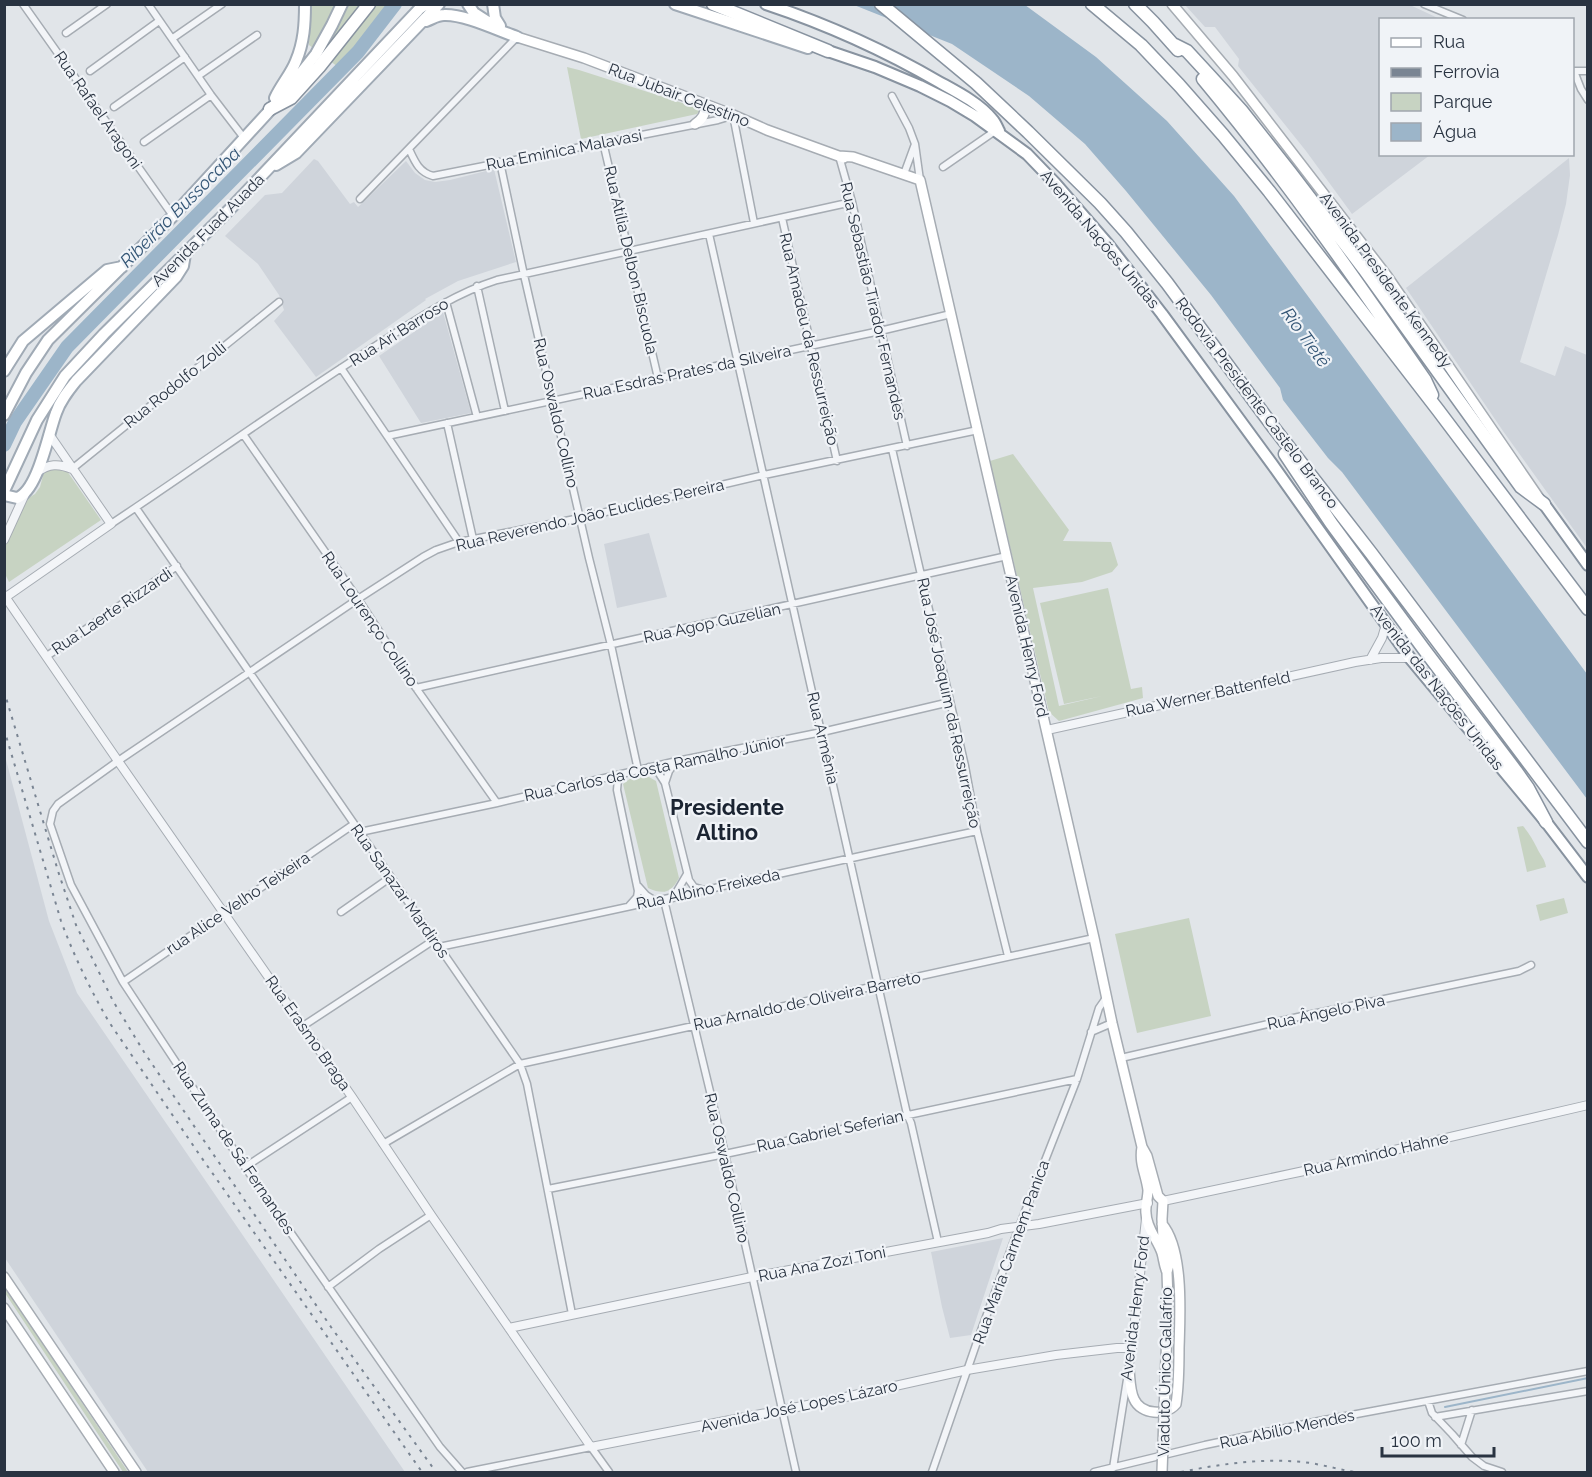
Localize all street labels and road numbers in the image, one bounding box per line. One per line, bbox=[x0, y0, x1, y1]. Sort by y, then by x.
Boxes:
street label: Rua Rafael Aragoni bbox=[50, 47, 146, 173]
street label: Rua Jubair Celestino bbox=[605, 59, 753, 131]
street label: Rua Eminica Malavasi bbox=[484, 126, 644, 174]
street label: Rua Atília Delbon Biscuola bbox=[600, 164, 662, 356]
street label: Avenida Nações Unidas bbox=[1036, 166, 1164, 312]
street label: Avenida Fuad Auada bbox=[148, 170, 268, 290]
street label: Rua Sebastião Tirador Fernandes bbox=[836, 180, 910, 422]
street label: Avenida Presidente Kennedy bbox=[1316, 188, 1456, 372]
street label: Rua Amadeu da Ressurreição bbox=[775, 231, 843, 447]
street label: Rua Ari Barroso bbox=[346, 294, 452, 370]
street label: Rodovia Presidente Castelo Branco bbox=[1171, 294, 1343, 512]
street label: Rua Oswaldo Collino bbox=[530, 336, 582, 490]
street label: Rua Rodolfo Zolli bbox=[120, 338, 230, 432]
street label: Rua Esdras Prates da Silveira bbox=[581, 341, 793, 403]
street label: Rua Reverendo João Euclides Pereira bbox=[454, 475, 726, 555]
street label: Rua Lourenço Collino bbox=[318, 548, 422, 690]
street label: Rua Laerte Rizzardi bbox=[48, 564, 176, 658]
street label: Avenida Henry Ford bbox=[1001, 573, 1053, 719]
street label: Rua José Joaquim da Ressurreição bbox=[913, 576, 985, 830]
street label: Rua Agop Guzelian bbox=[642, 599, 782, 647]
street label: Avenida das Nações Unidas bbox=[1366, 600, 1508, 774]
street label: Rua Werner Battenfeld bbox=[1124, 667, 1292, 721]
street label: Rua Armênia bbox=[803, 690, 843, 786]
street label: Rua Carlos da Costa Ramalho Júnior bbox=[522, 731, 788, 805]
street label: Rua Sanazar Mardiros bbox=[347, 820, 454, 962]
street label: rua Alice Velho Teixeira bbox=[162, 848, 314, 958]
street label: Rua Albino Freixeda bbox=[634, 864, 782, 914]
street label: Rua Arnaldo de Oliveira Barreto bbox=[692, 968, 922, 1034]
street label: Rua Erasmo Braga bbox=[261, 972, 355, 1094]
street label: Rua Ângelo Piva bbox=[1265, 989, 1387, 1034]
street label: Rua Zuma de Sá Fernandes bbox=[169, 1058, 299, 1238]
street label: Rua Oswaldo Collino bbox=[701, 1091, 753, 1245]
street label: Rua Gabriel Seferian bbox=[755, 1106, 905, 1156]
street label: Rua Armindo Hahne bbox=[1302, 1128, 1450, 1180]
street label: Rua Maria Carmem Panica bbox=[969, 1157, 1053, 1347]
street label: Avenida Henry Ford bbox=[1117, 1235, 1153, 1381]
street label: Rua Ana Zozi Toni bbox=[757, 1242, 887, 1286]
street label: Viaduto Único Gallafrio bbox=[1153, 1287, 1176, 1457]
street label: Avenida José Lopes Lázaro bbox=[699, 1376, 899, 1436]
street label: Rua Abílio Mendes bbox=[1218, 1405, 1356, 1453]

